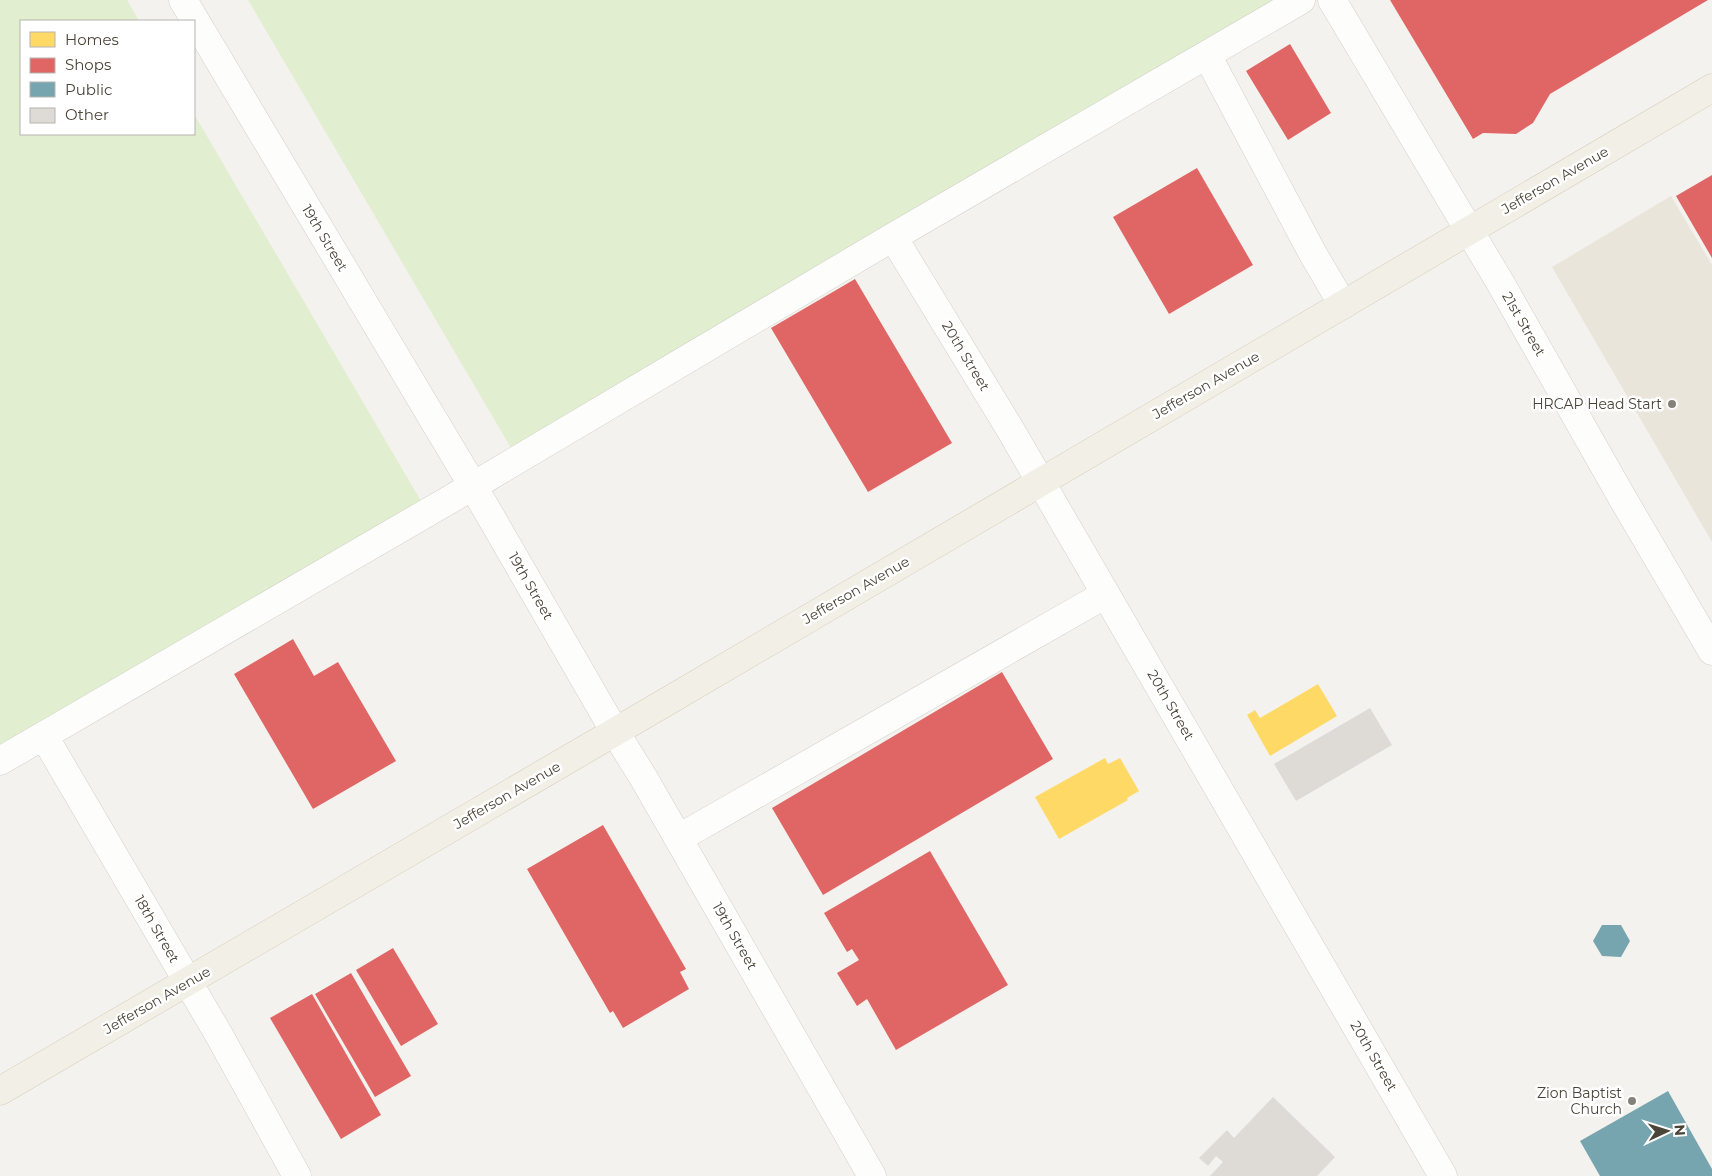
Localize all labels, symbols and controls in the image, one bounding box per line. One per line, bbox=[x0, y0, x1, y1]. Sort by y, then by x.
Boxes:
legend bbox=[20, 20, 195, 135]
text: Homes bbox=[65, 30, 119, 49]
text: Shops bbox=[65, 55, 111, 74]
text: Public bbox=[65, 80, 113, 99]
text: Other bbox=[65, 105, 109, 124]
street label: Jefferson Avenue bbox=[1497, 142, 1612, 218]
street label: 19th Street bbox=[298, 201, 352, 275]
street label: 21st Street bbox=[1498, 289, 1550, 360]
street label: 20th Street bbox=[938, 318, 994, 395]
street label: Jefferson Avenue bbox=[1148, 347, 1263, 423]
place label: HRCAP Head Start bbox=[1532, 395, 1662, 413]
marker: HRCAP Head Start bbox=[1666, 398, 1678, 410]
street label: 19th Street bbox=[504, 549, 558, 623]
street label: Jefferson Avenue bbox=[798, 552, 913, 628]
street label: 20th Street bbox=[1144, 667, 1199, 744]
street label: Jefferson Avenue bbox=[449, 757, 564, 833]
street label: 18th Street bbox=[130, 892, 184, 966]
street label: 19th Street bbox=[708, 899, 762, 973]
street label: Jefferson Avenue bbox=[99, 962, 214, 1038]
street label: 20th Street bbox=[1347, 1018, 1402, 1095]
place label: Zion Baptist Church bbox=[1537, 1084, 1622, 1118]
marker: Zion Baptist Church bbox=[1626, 1095, 1638, 1107]
north arrow bbox=[1642, 1106, 1692, 1156]
text: N bbox=[1671, 1124, 1689, 1136]

